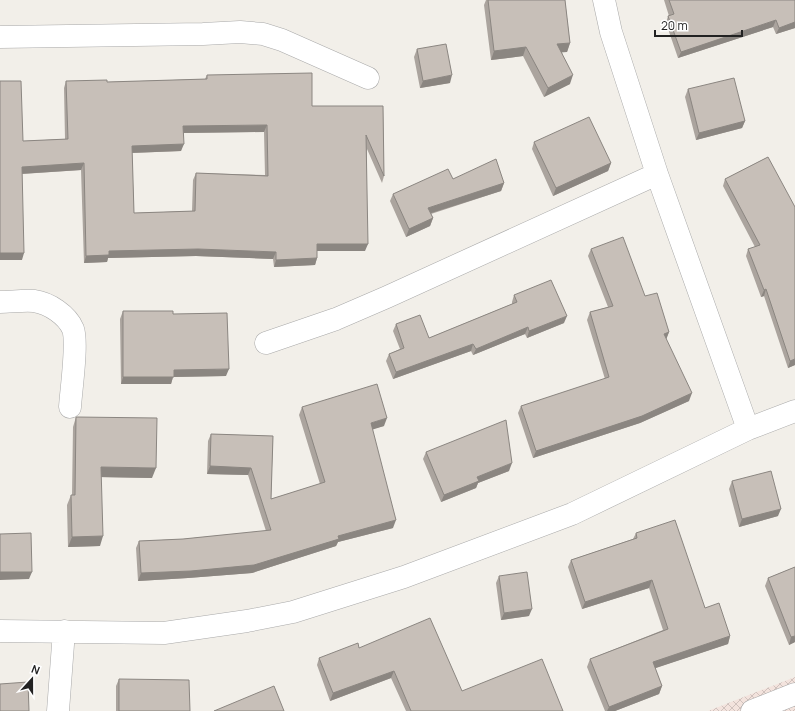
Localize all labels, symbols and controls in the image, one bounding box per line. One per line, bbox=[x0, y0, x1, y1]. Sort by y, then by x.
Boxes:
scale bar bbox=[655, 12, 742, 38]
text: 20 m bbox=[661, 17, 688, 34]
north arrow bbox=[12, 659, 52, 699]
text: N bbox=[29, 661, 42, 678]

